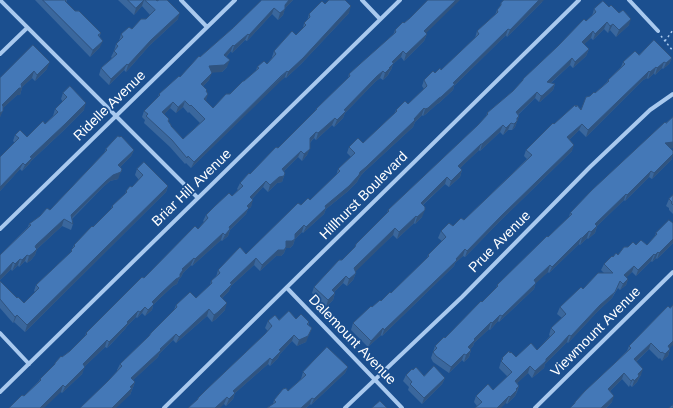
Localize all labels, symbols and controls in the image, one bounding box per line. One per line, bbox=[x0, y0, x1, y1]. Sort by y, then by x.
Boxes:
street label: Ridelle Avenue bbox=[70, 67, 150, 145]
street label: Briar Hill Avenue bbox=[149, 146, 235, 230]
street label: Hillhurst Boulevard bbox=[317, 149, 411, 243]
street label: Prue Avenue bbox=[466, 208, 534, 276]
street label: Viewmount Avenue bbox=[548, 284, 644, 380]
street label: Dalemount Avenue bbox=[305, 291, 399, 389]

